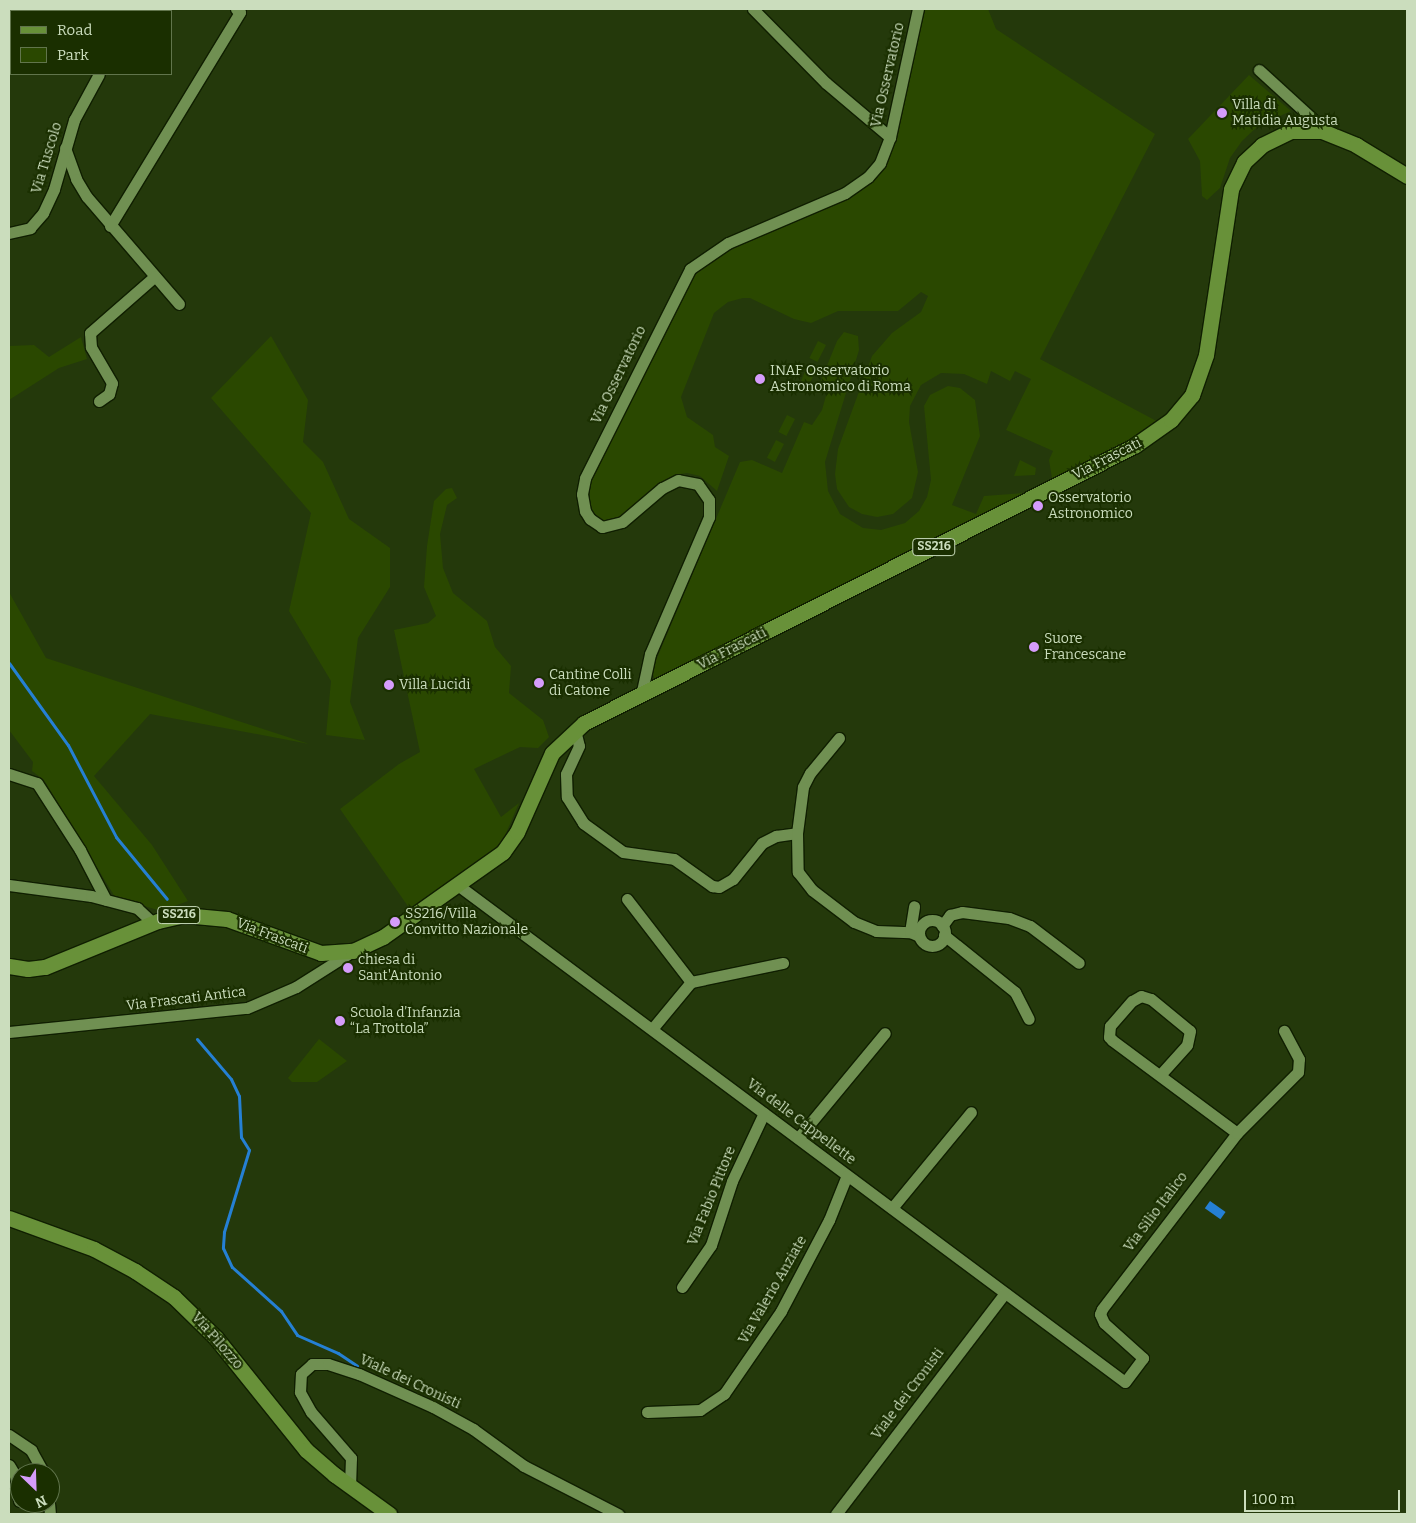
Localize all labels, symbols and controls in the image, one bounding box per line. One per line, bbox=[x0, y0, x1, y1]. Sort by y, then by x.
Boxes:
legend bbox=[10, 10, 172, 75]
text: Road bbox=[57, 21, 92, 39]
street label: Via Osservatorio bbox=[868, 21, 908, 129]
text: Park bbox=[57, 46, 89, 64]
place label: Villa di Matidia Augusta bbox=[1232, 97, 1338, 130]
marker: Villa di Matidia Augusta bbox=[1216, 107, 1228, 119]
street label: Via Tuscolo bbox=[28, 120, 66, 196]
street label: Via Osservatorio bbox=[588, 323, 650, 427]
place label: INAF Osservatorio Astronomico di Roma bbox=[770, 363, 911, 396]
marker: INAF Osservatorio Astronomico di Roma bbox=[754, 373, 766, 385]
street label: Via Frascati bbox=[1070, 434, 1144, 484]
place label: Osservatorio Astronomico bbox=[1048, 490, 1133, 522]
marker: Osservatorio Astronomico bbox=[1032, 500, 1044, 512]
road number: SS216 bbox=[912, 538, 956, 556]
street label: Via Frascati bbox=[695, 624, 769, 674]
place label: Suore Francescane bbox=[1044, 631, 1126, 664]
marker: Suore Francescane bbox=[1028, 641, 1040, 653]
place label: Cantine Colli di Catone bbox=[549, 667, 632, 700]
place label: Villa Lucidi bbox=[399, 677, 470, 693]
marker: Cantine Colli di Catone bbox=[533, 677, 545, 689]
marker: Villa Lucidi bbox=[383, 679, 395, 691]
road number: SS216 bbox=[156, 906, 202, 924]
place label: SS216/Villa Convitto Nazionale bbox=[405, 906, 528, 939]
street label: Via Frascati bbox=[234, 915, 310, 957]
marker: SS216/Villa Convitto Nazionale bbox=[389, 916, 401, 928]
place label: chiesa di Sant'Antonio bbox=[358, 952, 442, 984]
marker: chiesa di Sant'Antonio bbox=[342, 962, 354, 974]
street label: Via Frascati Antica bbox=[125, 983, 247, 1015]
place label: Scuola d’Infanzia “La Trottola” bbox=[350, 1005, 461, 1038]
marker: Scuola d’Infanzia “La Trottola” bbox=[334, 1015, 346, 1027]
street label: Via delle Cappellette bbox=[743, 1076, 859, 1168]
street label: Via Fabio Pittore bbox=[684, 1144, 740, 1248]
street label: Via Silio Italico bbox=[1121, 1169, 1191, 1255]
street label: Via Valerio Anziate bbox=[735, 1233, 811, 1347]
street label: Via Pilozzo bbox=[188, 1309, 246, 1373]
street label: Viale dei Cronisti bbox=[868, 1345, 948, 1443]
street label: Viale dei Cronisti bbox=[357, 1351, 463, 1413]
north arrow bbox=[10, 1463, 60, 1513]
scale bar bbox=[1246, 1480, 1402, 1512]
text: 100 m bbox=[1252, 1490, 1295, 1508]
text: N bbox=[33, 1491, 49, 1511]

